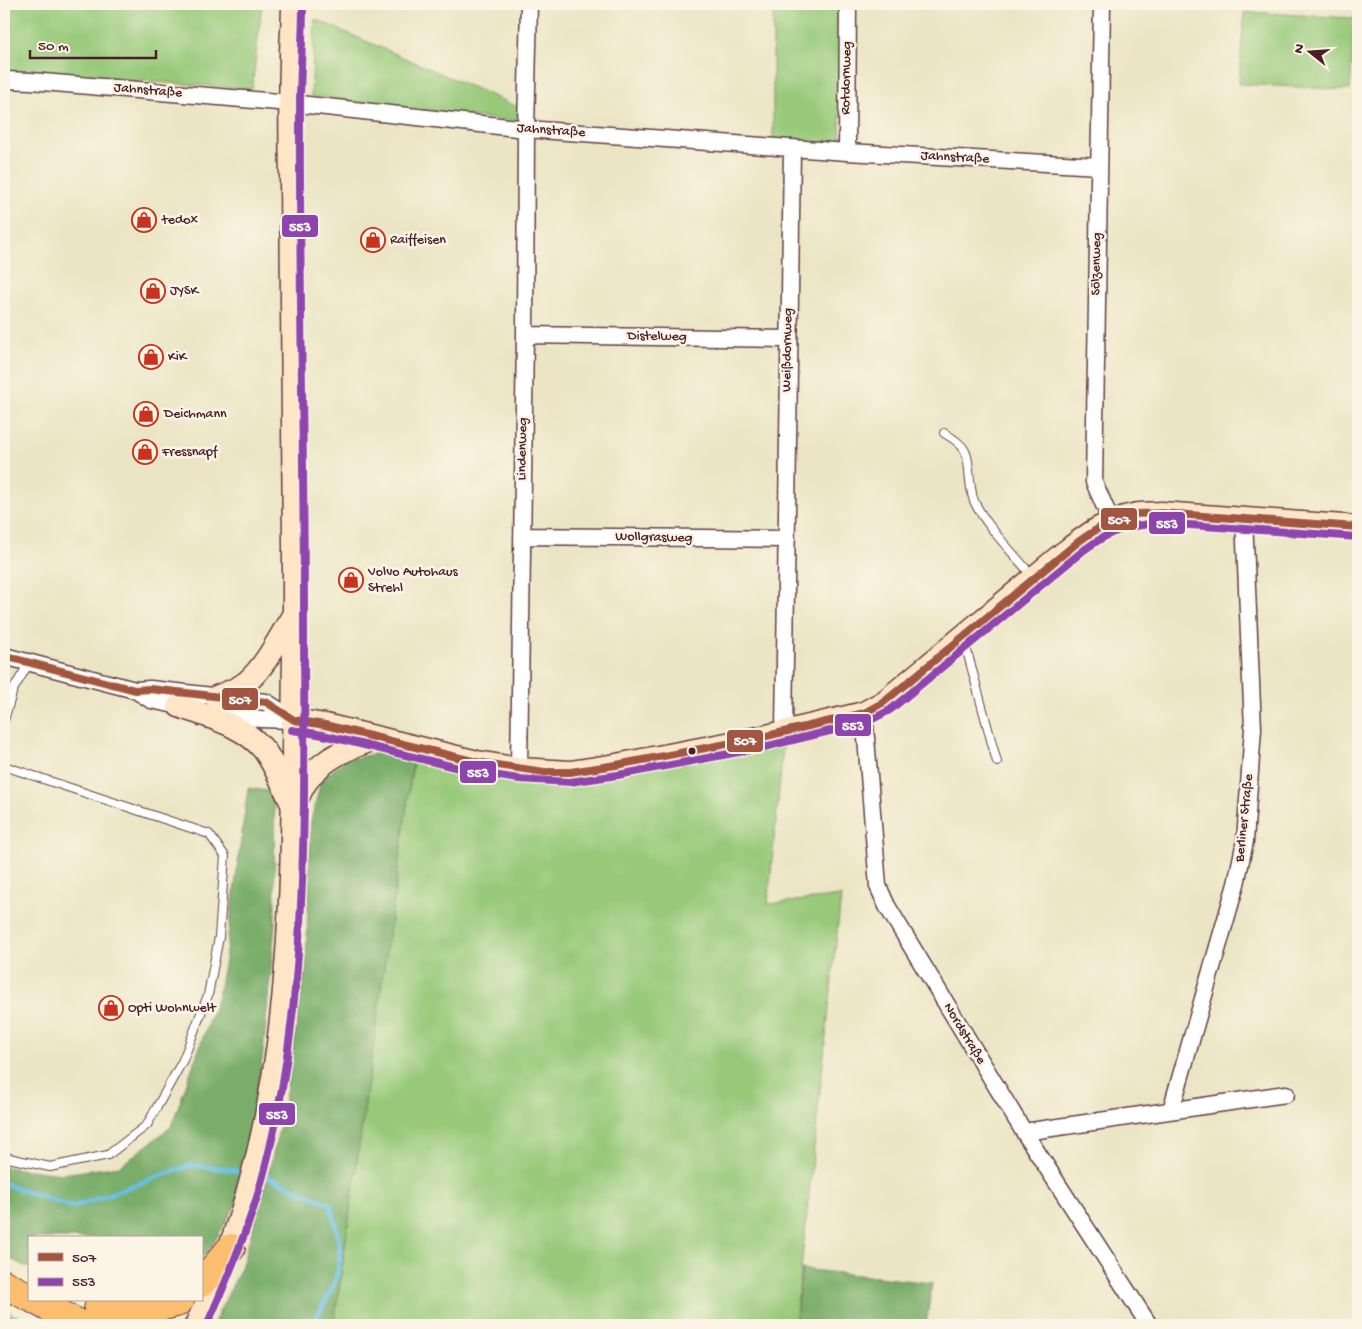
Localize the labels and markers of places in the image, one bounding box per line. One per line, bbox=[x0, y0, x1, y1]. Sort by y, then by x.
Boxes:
shop icon: tedox bbox=[131, 207, 157, 233]
place label: tedox bbox=[161, 212, 198, 229]
shop icon: Raiffeisen bbox=[360, 227, 386, 253]
place label: Raiffeisen bbox=[390, 232, 446, 249]
shop icon: JYSK bbox=[140, 278, 166, 304]
place label: JYSK bbox=[170, 283, 199, 300]
shop icon: KiK bbox=[138, 344, 164, 370]
place label: KiK bbox=[168, 349, 188, 366]
shop icon: Deichmann bbox=[133, 401, 159, 427]
place label: Deichmann bbox=[163, 406, 227, 423]
shop icon: Fressnapf bbox=[132, 439, 158, 465]
place label: Fressnapf bbox=[161, 444, 219, 461]
place label: Volvo Autohaus Strehl bbox=[367, 564, 459, 597]
shop icon: Volvo Autohaus Strehl bbox=[338, 567, 364, 593]
unlabelled marker bbox=[687, 746, 697, 756]
shop icon: Opti Wohnwelt bbox=[98, 995, 124, 1021]
place label: Opti Wohnwelt bbox=[128, 1000, 217, 1017]

